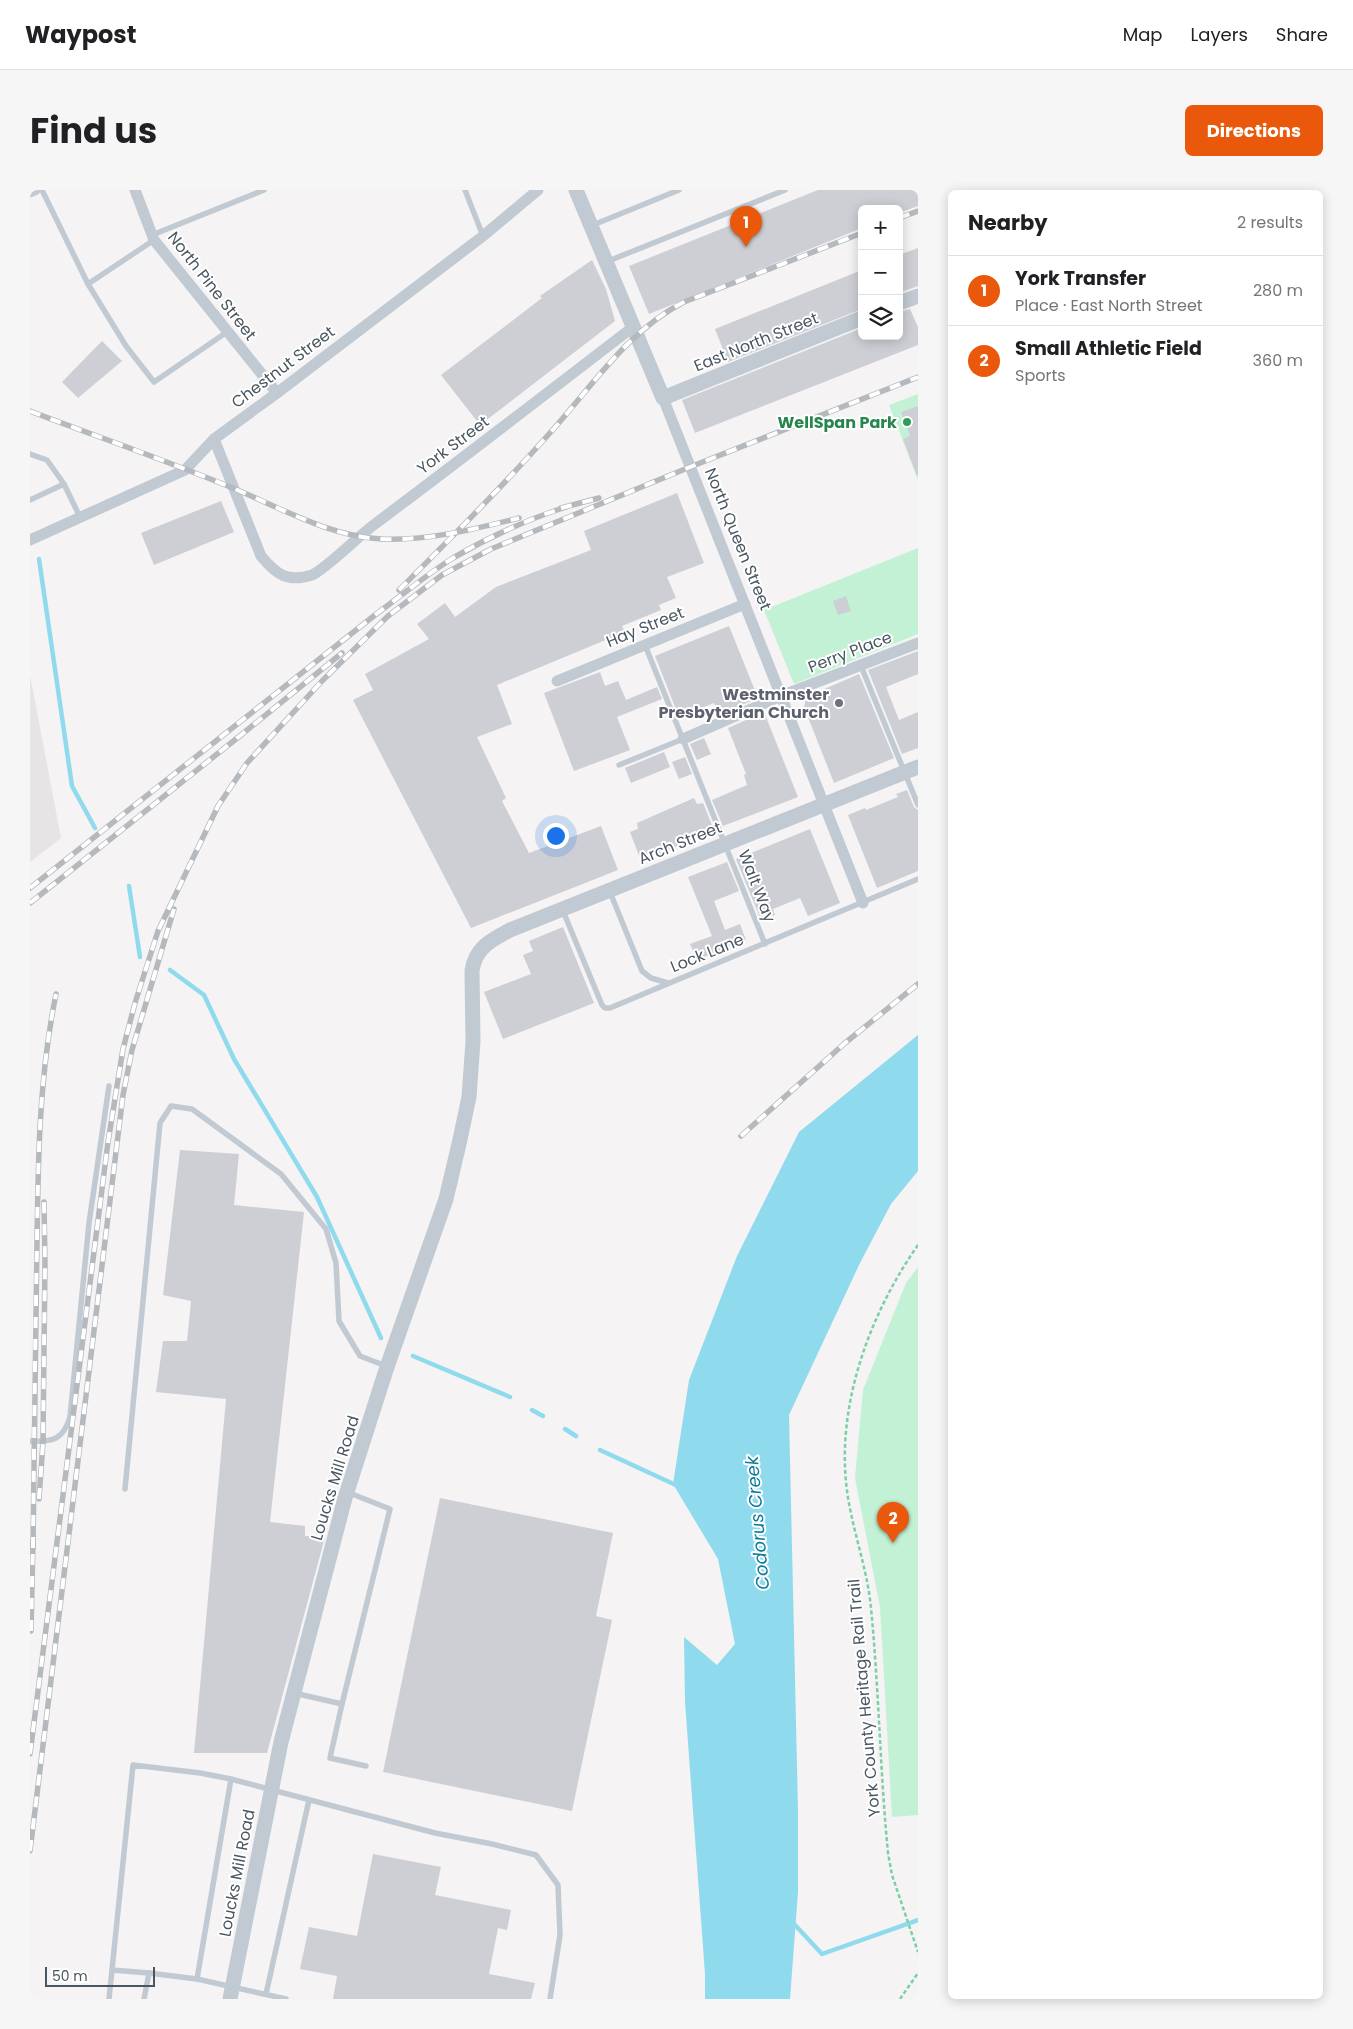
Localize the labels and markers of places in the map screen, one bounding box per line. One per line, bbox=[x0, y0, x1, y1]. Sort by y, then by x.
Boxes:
pin: 1 bbox=[730, 206, 762, 247]
place label: WellSpan Park bbox=[778, 411, 897, 434]
marker: WellSpan Park bbox=[901, 416, 913, 428]
place label: Westminster Presbyterian Church bbox=[658, 683, 829, 724]
marker: Westminster Presbyterian Church bbox=[833, 697, 845, 709]
pin: 2 bbox=[877, 1502, 909, 1543]

